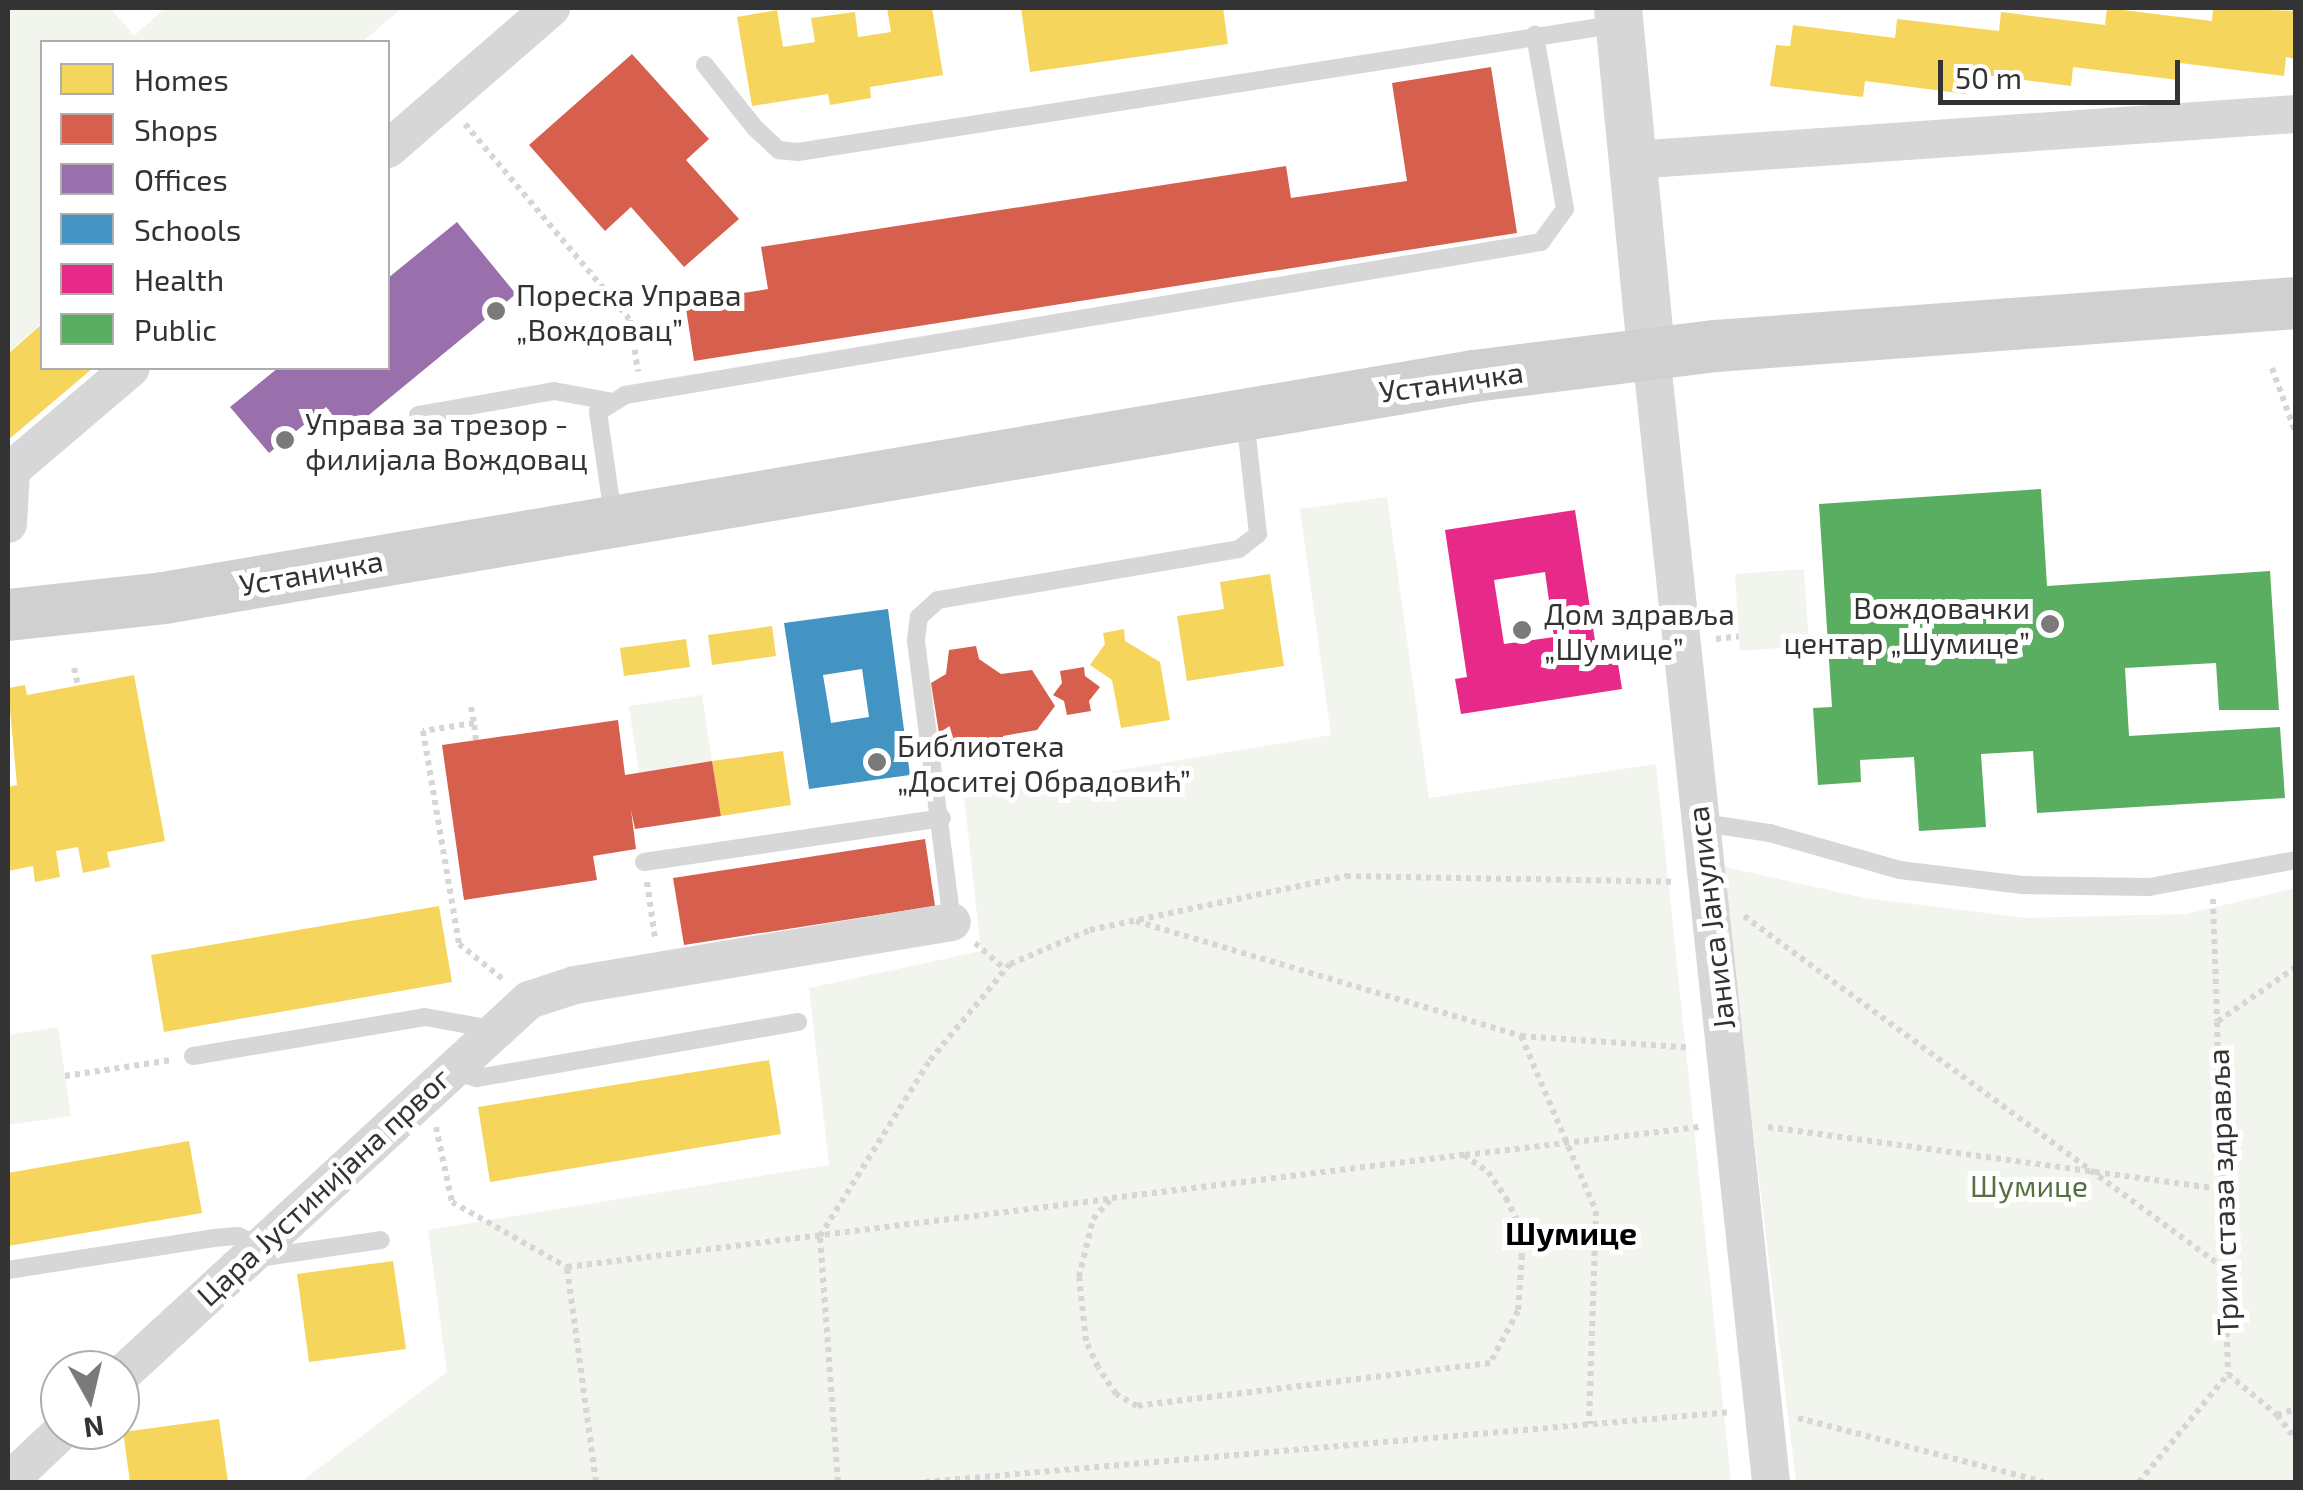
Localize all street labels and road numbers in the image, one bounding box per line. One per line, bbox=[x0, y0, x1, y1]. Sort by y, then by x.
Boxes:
street label: Устаничка bbox=[1377, 353, 1525, 409]
street label: Устаничка bbox=[236, 542, 386, 602]
street label: Јаниса Јанулиса bbox=[1678, 804, 1742, 1032]
street label: Трим стаза здравља bbox=[2199, 1048, 2245, 1336]
street label: Цара Јустинијана првог bbox=[189, 1059, 457, 1313]

